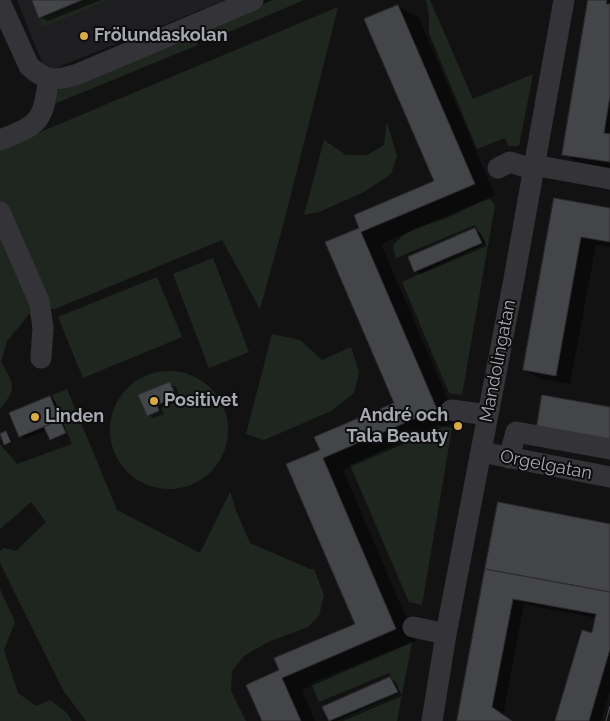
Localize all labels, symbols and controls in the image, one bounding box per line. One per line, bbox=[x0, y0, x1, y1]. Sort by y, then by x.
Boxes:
place label: Frölundaskolan bbox=[94, 25, 228, 47]
marker: Frölundaskolan bbox=[78, 30, 90, 42]
street label: Mandolingatan bbox=[476, 298, 520, 424]
place label: Positivet bbox=[164, 390, 238, 412]
marker: Positivet bbox=[148, 395, 160, 407]
place label: André och Tala Beauty bbox=[346, 405, 448, 448]
place label: Linden bbox=[45, 406, 104, 428]
marker: Linden bbox=[29, 411, 41, 423]
marker: André och Tala Beauty bbox=[452, 420, 464, 432]
street label: Orgelgatan bbox=[498, 445, 594, 485]

